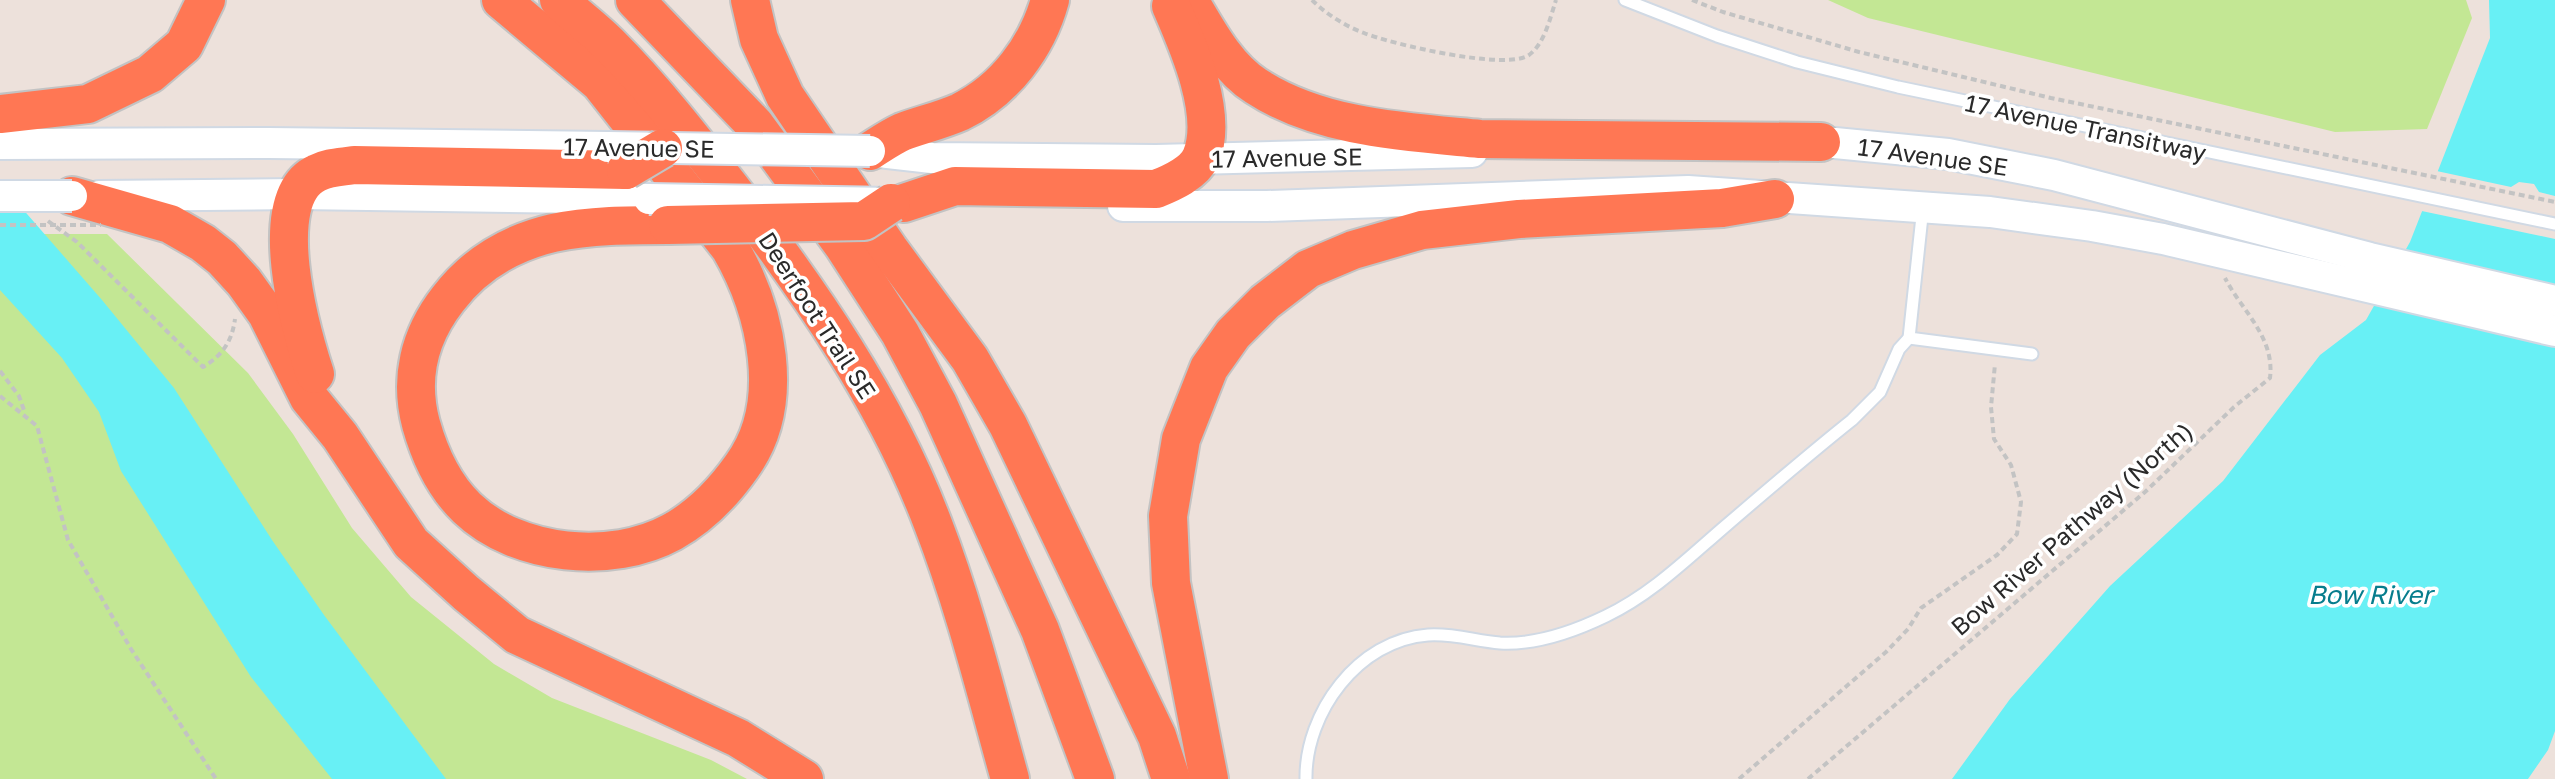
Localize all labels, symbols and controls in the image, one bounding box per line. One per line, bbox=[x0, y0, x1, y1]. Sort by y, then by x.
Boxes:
street label: 17 Avenue Transitway bbox=[1963, 87, 2209, 167]
street label: 17 Avenue SE bbox=[563, 131, 715, 163]
street label: 17 Avenue SE bbox=[1856, 131, 2010, 181]
street label: 17 Avenue SE bbox=[1211, 141, 1363, 173]
street label: Deerfoot Trail SE bbox=[753, 226, 883, 404]
street label: Bow River Pathway (North) bbox=[1944, 415, 2198, 641]
water label: Bow River bbox=[2308, 579, 2436, 610]

